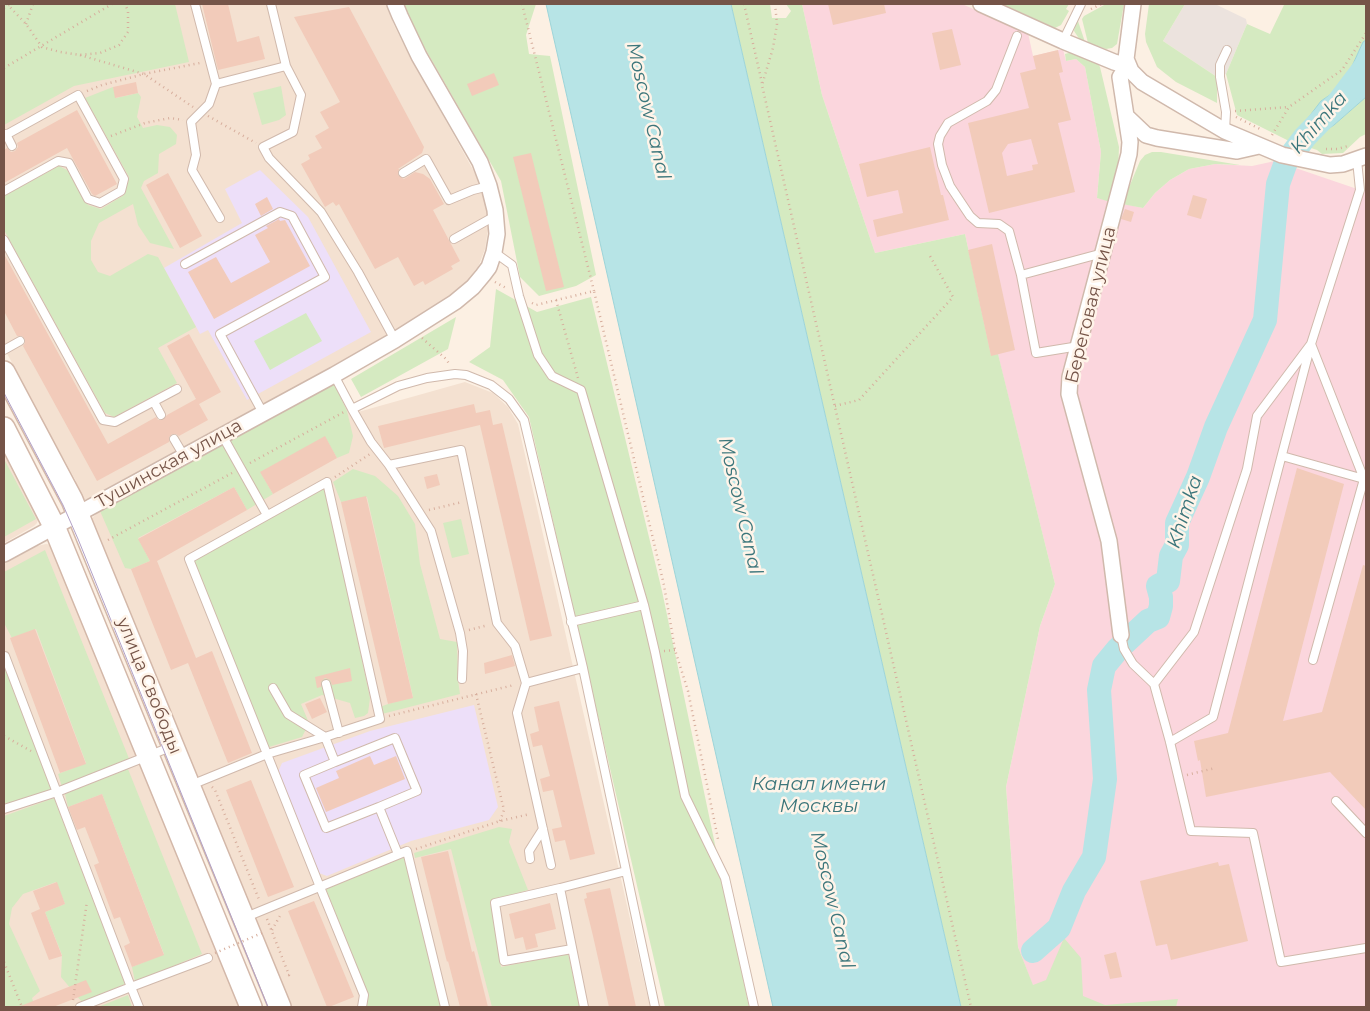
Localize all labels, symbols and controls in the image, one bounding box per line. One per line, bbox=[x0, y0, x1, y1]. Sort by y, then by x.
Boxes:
water label: Moscow Canal bbox=[621, 40, 675, 182]
water label: Khimka bbox=[1286, 87, 1352, 159]
street label: Береговая улица bbox=[1061, 225, 1121, 385]
street label: Тушинская улица bbox=[92, 415, 246, 513]
water label: Moscow Canal bbox=[713, 435, 767, 577]
water label: Khimka bbox=[1163, 473, 1207, 551]
street label: улица Свободы bbox=[112, 615, 186, 757]
water label: Канал имени Москвы bbox=[752, 773, 886, 817]
water label: Moscow Canal bbox=[805, 829, 859, 971]

